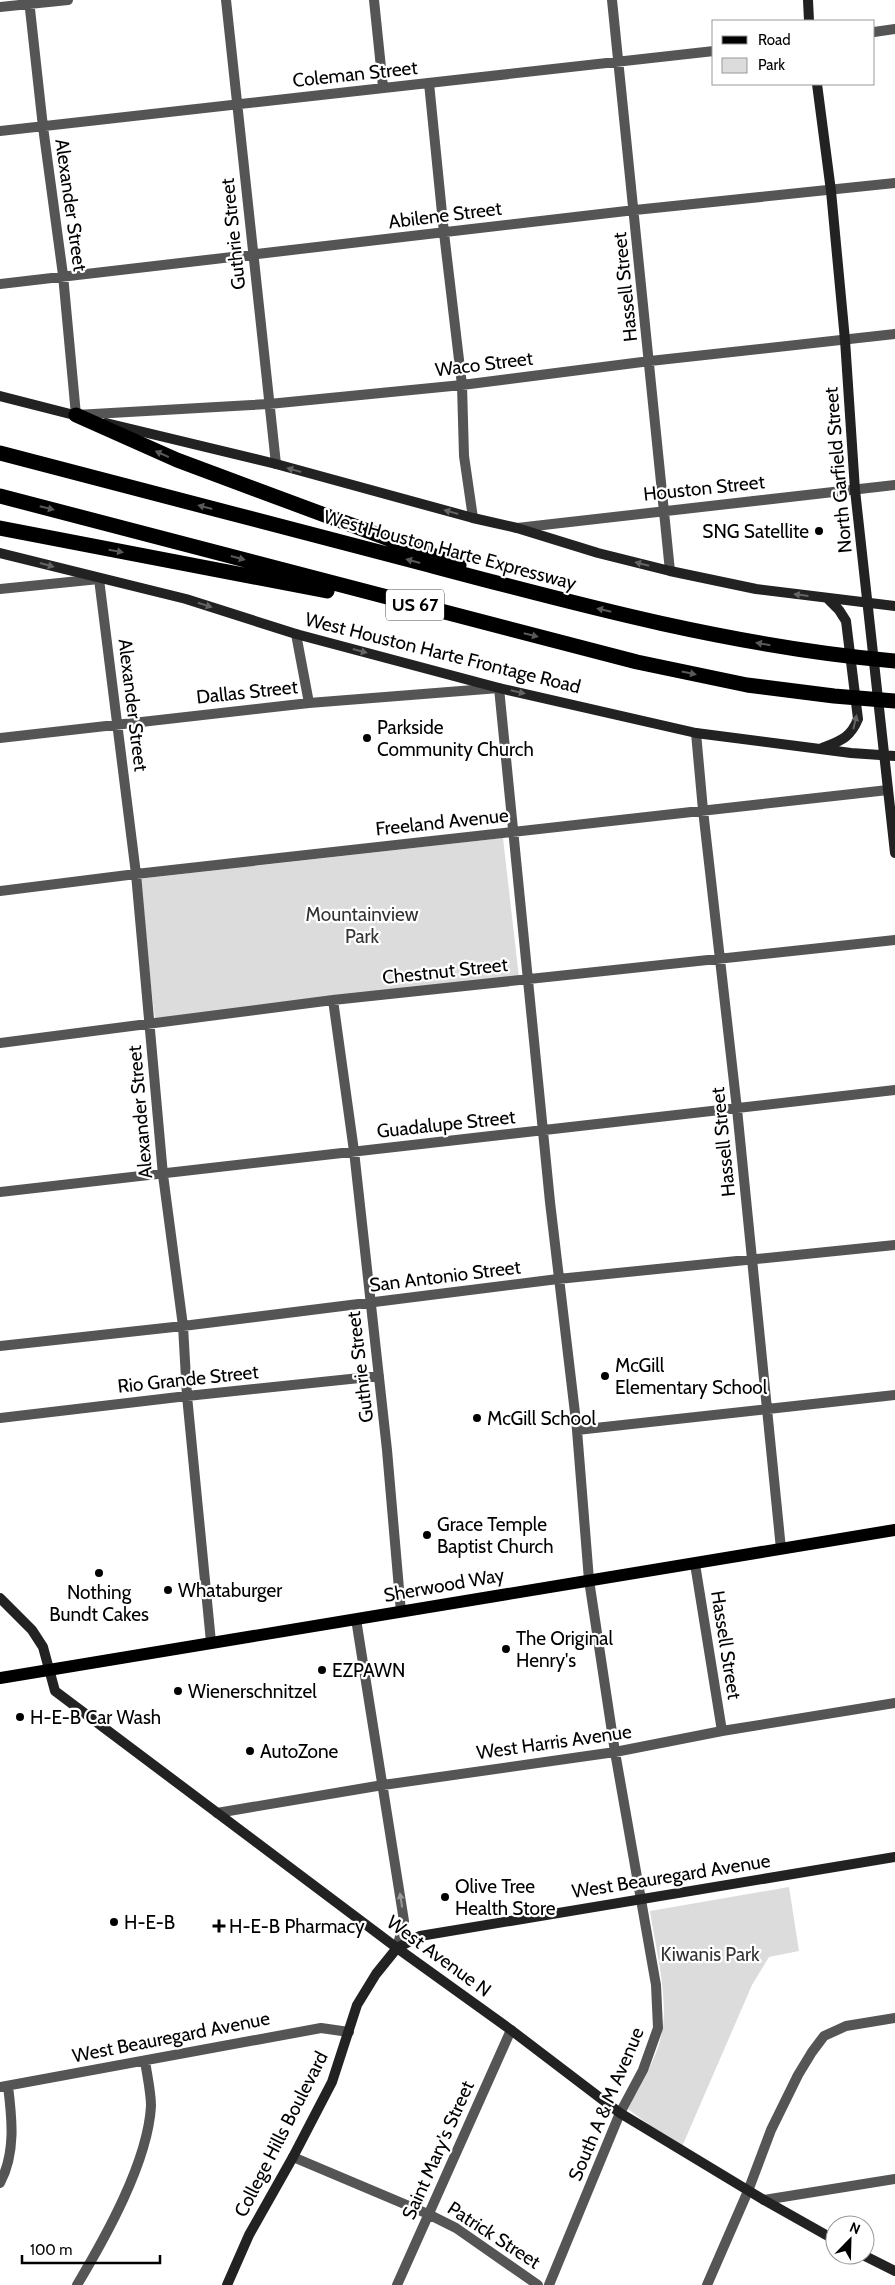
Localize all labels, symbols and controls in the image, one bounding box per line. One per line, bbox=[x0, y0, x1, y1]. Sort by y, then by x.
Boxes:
legend bbox=[712, 20, 875, 85]
text: Road bbox=[758, 31, 791, 49]
street label: Coleman Street bbox=[291, 56, 419, 92]
text: Park bbox=[758, 56, 785, 74]
street label: Alexander Street bbox=[50, 137, 92, 273]
street label: Guthrie Street bbox=[216, 176, 250, 291]
street label: Abilene Street bbox=[387, 197, 503, 233]
street label: Hassell Street bbox=[608, 231, 642, 343]
street label: Waco Street bbox=[434, 347, 535, 381]
street label: North Garfield Street bbox=[819, 385, 857, 554]
one-way arrow bbox=[155, 449, 169, 457]
one-way arrow bbox=[287, 465, 302, 473]
street label: Houston Street bbox=[642, 470, 766, 506]
one-way arrow bbox=[197, 502, 212, 510]
one-way arrow bbox=[40, 504, 55, 512]
street label: West Houston Harte Expressway bbox=[321, 505, 579, 595]
one-way arrow bbox=[443, 508, 459, 516]
place label: SNG Satellite bbox=[702, 520, 809, 543]
marker: SNG Satellite bbox=[813, 525, 825, 537]
one-way arrow bbox=[109, 548, 125, 556]
one-way arrow bbox=[231, 554, 246, 562]
one-way arrow bbox=[405, 557, 420, 565]
one-way arrow bbox=[634, 560, 649, 568]
one-way arrow bbox=[40, 561, 55, 569]
road number: US 67 bbox=[386, 590, 444, 620]
one-way arrow bbox=[793, 591, 809, 599]
one-way arrow bbox=[197, 602, 212, 610]
one-way arrow bbox=[596, 606, 611, 614]
street label: West Houston Harte Frontage Road bbox=[303, 608, 583, 698]
one-way arrow bbox=[523, 631, 538, 639]
street label: Alexander Street bbox=[113, 637, 153, 773]
one-way arrow bbox=[754, 639, 770, 647]
one-way arrow bbox=[353, 648, 368, 656]
one-way arrow bbox=[681, 669, 696, 677]
street label: Dallas Street bbox=[195, 675, 299, 709]
one-way arrow bbox=[510, 688, 525, 696]
one-way arrow bbox=[851, 714, 859, 729]
place label: Parkside Community Church bbox=[377, 716, 534, 761]
marker: Parkside Community Church bbox=[361, 732, 373, 744]
street label: Freeland Avenue bbox=[374, 804, 510, 840]
park label: Mountainview Park bbox=[306, 903, 419, 948]
street label: Chestnut Street bbox=[381, 953, 509, 989]
street label: Alexander Street bbox=[123, 1044, 157, 1180]
street label: Hassell Street bbox=[706, 1086, 740, 1198]
street label: Guadalupe Street bbox=[376, 1105, 517, 1143]
street label: San Antonio Street bbox=[368, 1255, 523, 1297]
street label: Guthrie Street bbox=[342, 1309, 378, 1424]
place label: McGill Elementary School bbox=[615, 1354, 768, 1399]
street label: Rio Grande Street bbox=[116, 1360, 260, 1398]
marker: McGill Elementary School bbox=[599, 1370, 611, 1382]
place label: McGill School bbox=[487, 1407, 596, 1430]
marker: McGill School bbox=[471, 1412, 483, 1424]
place label: Grace Temple Baptist Church bbox=[437, 1513, 554, 1558]
marker: Grace Temple Baptist Church bbox=[421, 1529, 433, 1541]
street label: Sherwood Way bbox=[382, 1563, 506, 1607]
marker: Nothing Bundt Cakes bbox=[93, 1567, 105, 1579]
place label: Whataburger bbox=[178, 1579, 282, 1602]
place label: Nothing Bundt Cakes bbox=[49, 1581, 149, 1626]
marker: Whataburger bbox=[162, 1584, 174, 1596]
street label: Hassell Street bbox=[706, 1589, 746, 1702]
place label: The Original Henry's bbox=[516, 1627, 613, 1672]
marker: The Original Henry's bbox=[500, 1643, 512, 1655]
place label: EZPAWN bbox=[332, 1659, 405, 1682]
marker: EZPAWN bbox=[316, 1664, 328, 1676]
place label: Wienerschnitzel bbox=[188, 1680, 317, 1703]
marker: Wienerschnitzel bbox=[172, 1685, 184, 1697]
place label: H-E-B Car Wash bbox=[30, 1706, 161, 1729]
marker: H-E-B Car Wash bbox=[14, 1711, 26, 1723]
street label: West Harris Avenue bbox=[475, 1720, 633, 1764]
place label: AutoZone bbox=[260, 1740, 339, 1763]
marker: AutoZone bbox=[244, 1745, 256, 1757]
street label: West Beauregard Avenue bbox=[570, 1849, 772, 1903]
place label: Olive Tree Health Store bbox=[455, 1875, 556, 1920]
marker: Olive Tree Health Store bbox=[439, 1891, 451, 1903]
one-way arrow bbox=[396, 1892, 404, 1908]
street label: West Avenue N bbox=[382, 1910, 496, 2002]
place label: H-E-B bbox=[124, 1911, 175, 1934]
place label: H-E-B Pharmacy bbox=[229, 1915, 365, 1938]
marker: H-E-B bbox=[108, 1916, 120, 1928]
marker: H-E-B Pharmacy bbox=[213, 1920, 225, 1932]
park label: Kiwanis Park bbox=[660, 1943, 760, 1966]
street label: West Beauregard Avenue bbox=[70, 2007, 272, 2067]
street label: South A & M Avenue bbox=[563, 2024, 649, 2184]
street label: College Hills Boulevard bbox=[229, 2047, 333, 2221]
street label: Saint Mary's Street bbox=[397, 2077, 479, 2223]
street label: Patrick Street bbox=[443, 2196, 545, 2274]
north arrow bbox=[825, 2215, 875, 2265]
text: N bbox=[847, 2218, 863, 2238]
scale bar bbox=[22, 2232, 160, 2264]
text: 100 m bbox=[30, 2241, 72, 2259]

